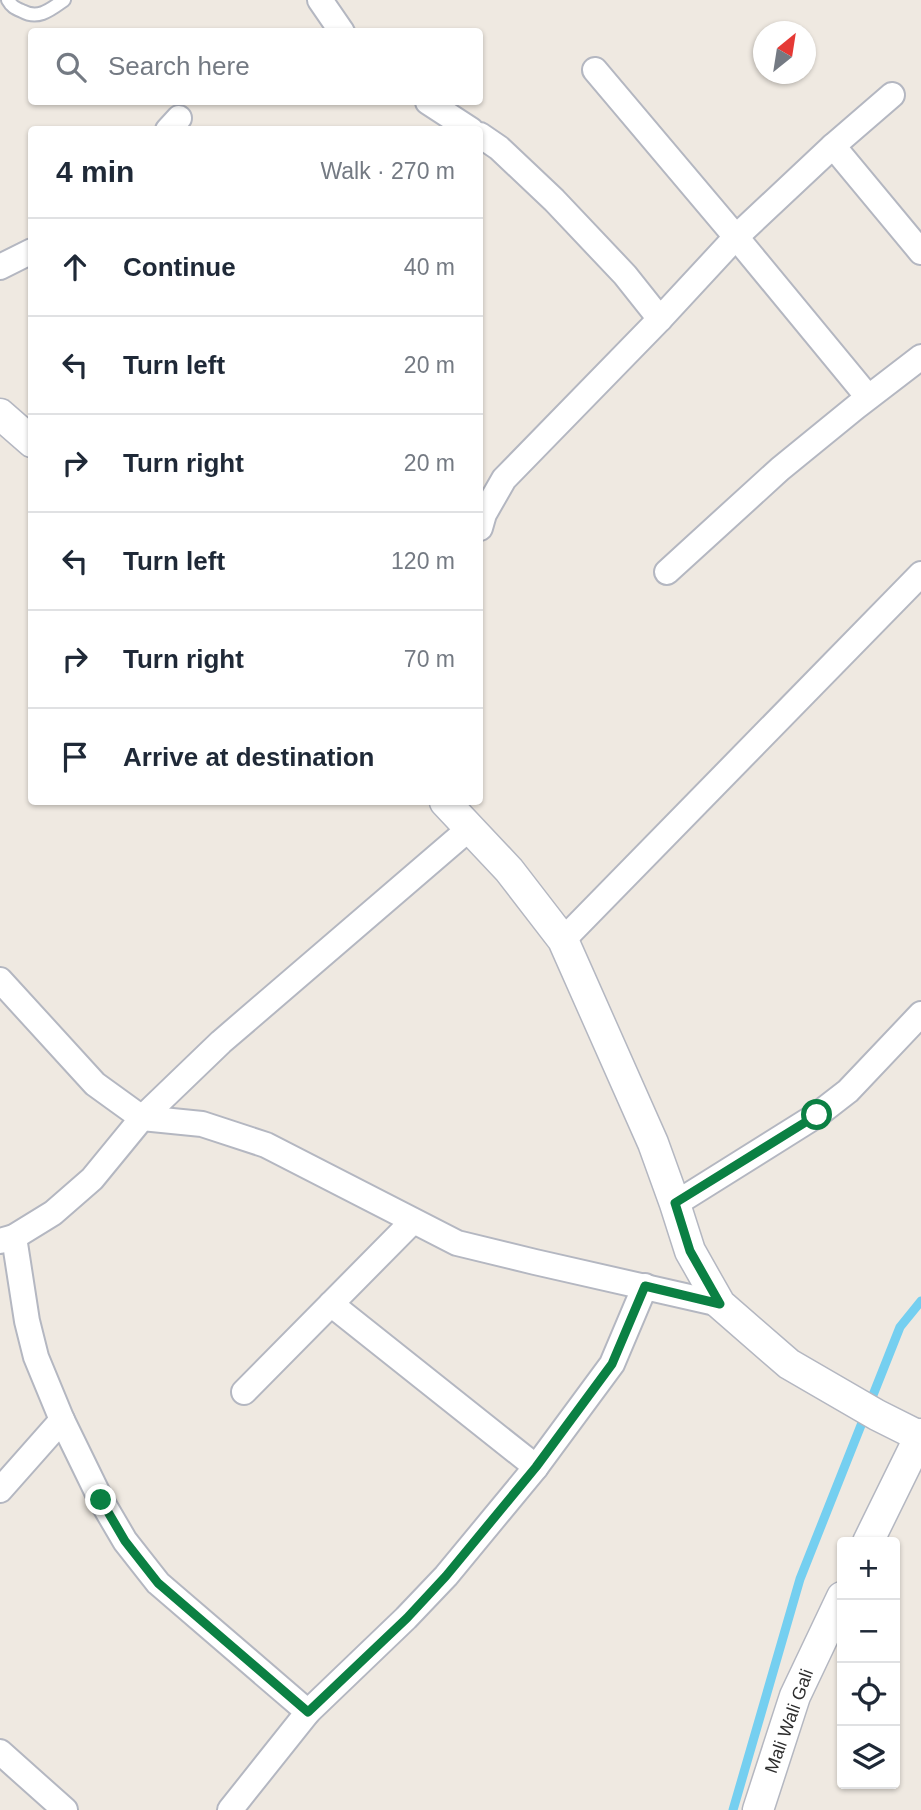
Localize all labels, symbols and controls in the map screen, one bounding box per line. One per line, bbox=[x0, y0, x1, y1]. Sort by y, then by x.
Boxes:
north arrow bbox=[753, 21, 816, 84]
search box bbox=[28, 28, 483, 105]
icon: search bbox=[52, 48, 90, 86]
text: Search here bbox=[108, 51, 250, 81]
text: 4 min bbox=[56, 155, 134, 188]
text: Walk · 270 m bbox=[320, 158, 455, 184]
icon: ahead bbox=[56, 248, 94, 286]
text: Continue bbox=[123, 252, 236, 282]
text: 40 m bbox=[404, 254, 455, 280]
icon: left bbox=[56, 346, 94, 384]
text: Turn left bbox=[123, 350, 225, 380]
text: 20 m bbox=[404, 352, 455, 378]
icon: right bbox=[56, 444, 94, 482]
text: Turn right bbox=[123, 448, 244, 478]
text: 20 m bbox=[404, 450, 455, 476]
icon: left bbox=[56, 542, 94, 580]
text: Turn left bbox=[123, 546, 225, 576]
text: 120 m bbox=[391, 548, 455, 574]
icon: right bbox=[56, 640, 94, 678]
text: Turn right bbox=[123, 644, 244, 674]
text: 70 m bbox=[404, 646, 455, 672]
icon: arrive bbox=[56, 738, 94, 776]
text: Arrive at destination bbox=[123, 742, 374, 772]
route start bbox=[801, 1099, 832, 1130]
route end bbox=[85, 1484, 116, 1515]
map controls bbox=[837, 1537, 900, 1789]
button: + bbox=[837, 1537, 900, 1600]
button: − bbox=[837, 1600, 900, 1663]
button: locate bbox=[837, 1663, 900, 1726]
street label: Mali Wali Gali bbox=[761, 1666, 817, 1776]
button: layers bbox=[837, 1726, 900, 1789]

